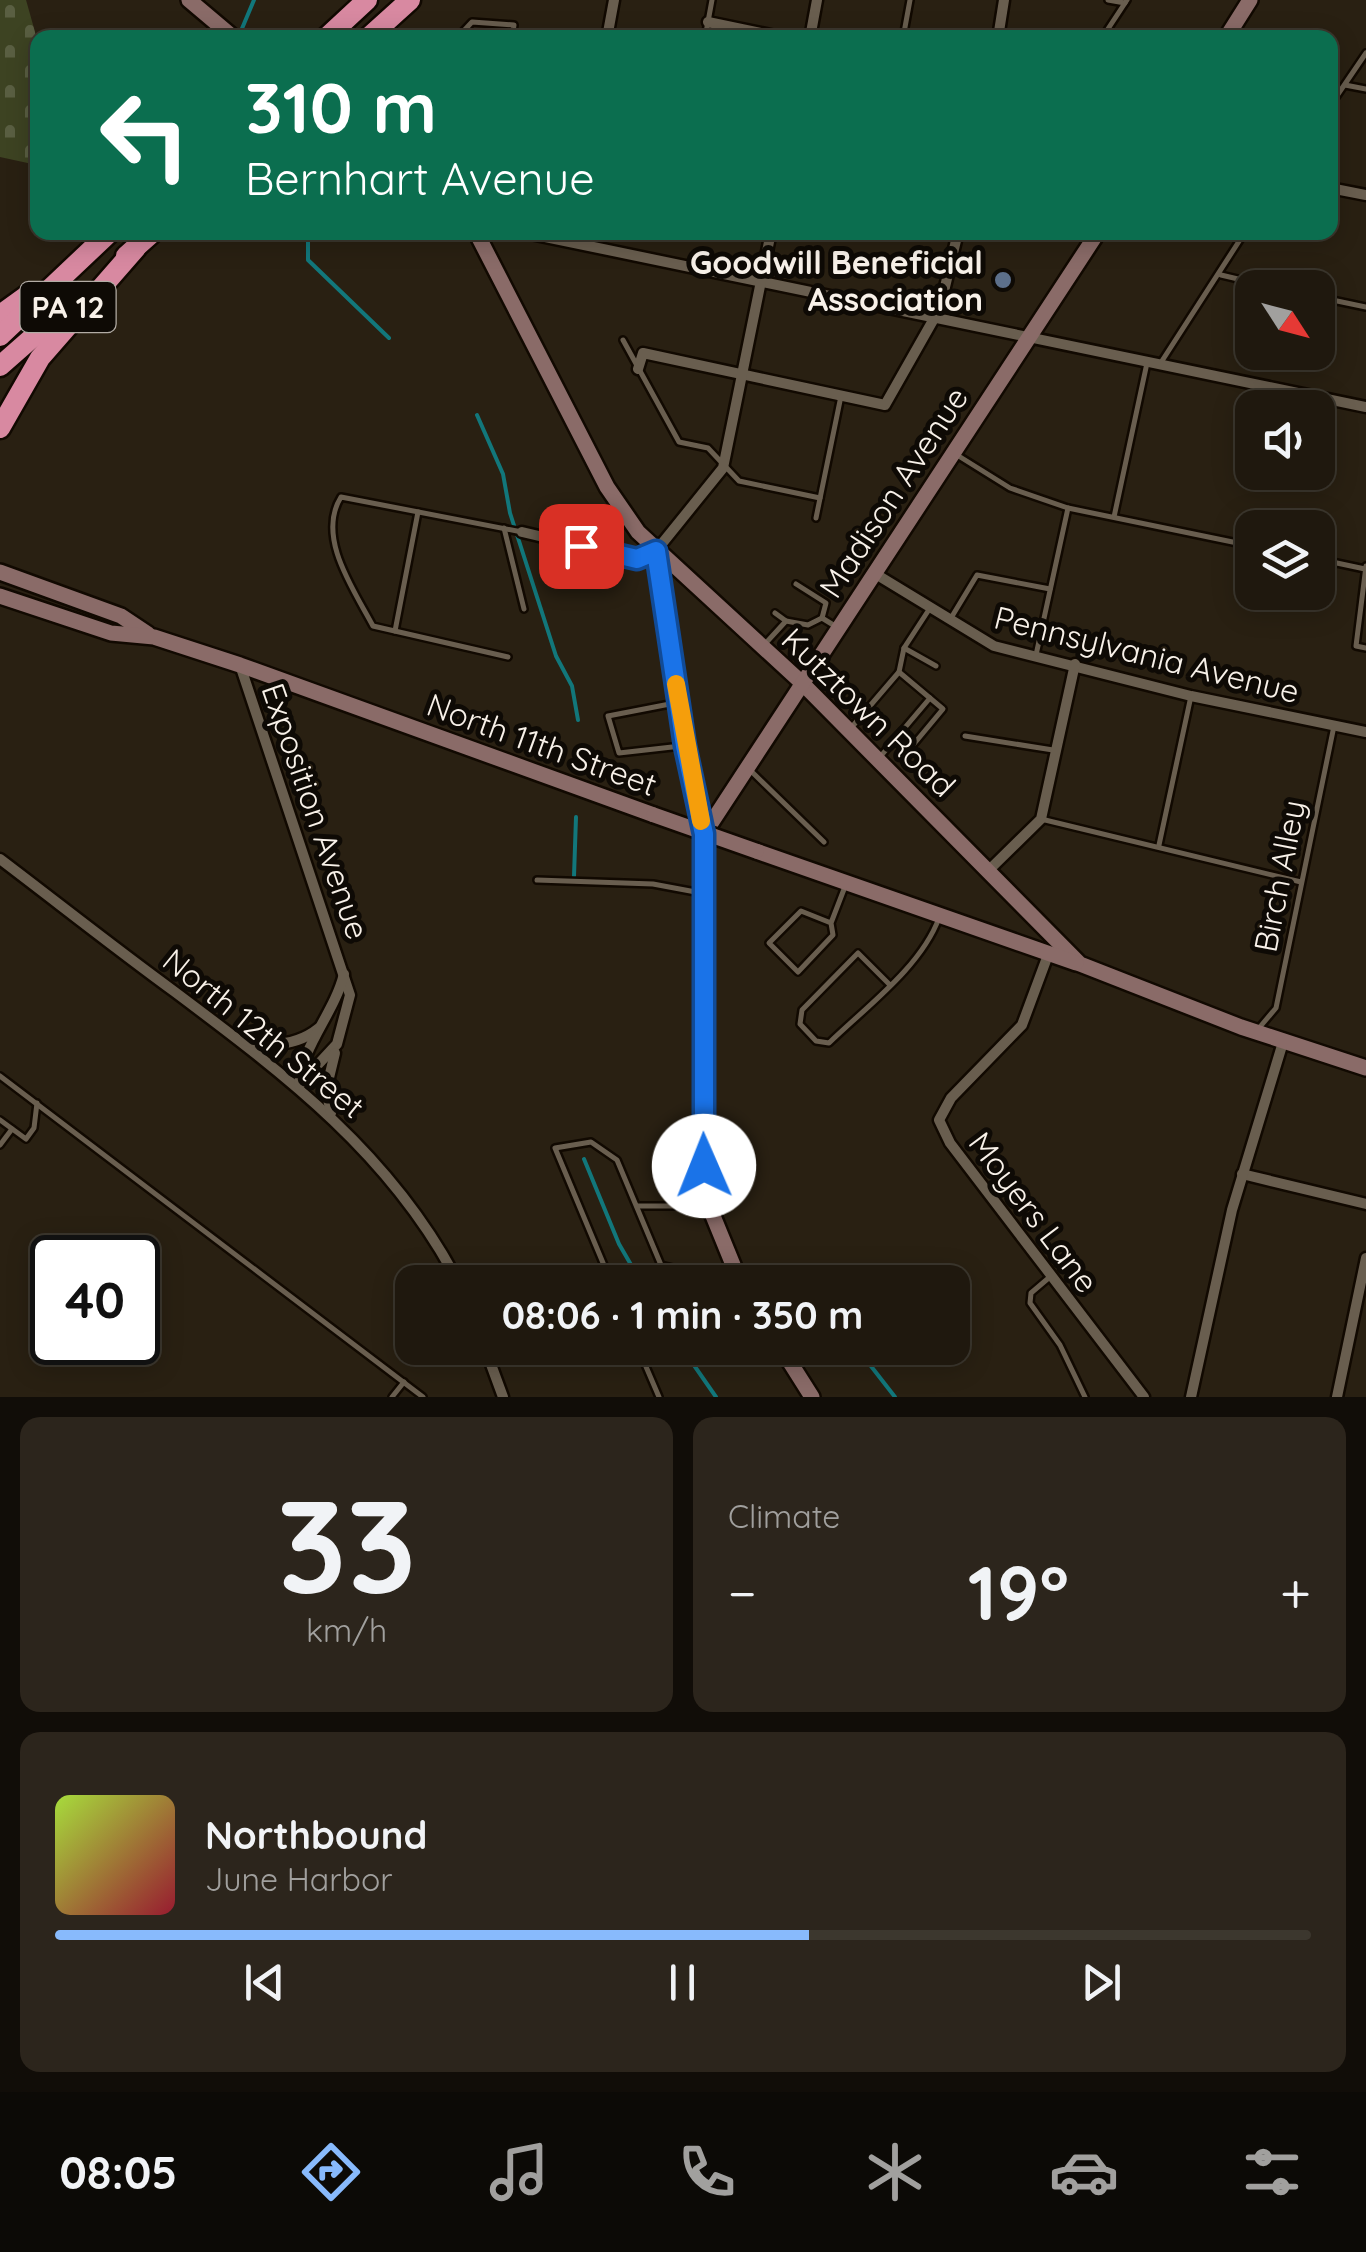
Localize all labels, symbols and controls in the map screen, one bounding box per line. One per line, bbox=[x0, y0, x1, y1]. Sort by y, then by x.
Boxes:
text: 310 m bbox=[245, 63, 437, 151]
icon: left bbox=[80, 70, 210, 200]
text: Bernhart Avenue bbox=[245, 150, 595, 206]
place label: Goodwill Beneficial Association bbox=[690, 242, 983, 319]
marker: Goodwill Beneficial Association bbox=[992, 269, 1014, 291]
north arrow bbox=[1235, 270, 1335, 370]
map controls bbox=[1235, 270, 1335, 610]
road number: PA 12 bbox=[20, 282, 116, 332]
street label: Madison Avenue bbox=[810, 379, 976, 605]
button: sound bbox=[1235, 390, 1335, 490]
pin bbox=[539, 504, 624, 589]
button: layers bbox=[1235, 510, 1335, 610]
icon: arrive bbox=[554, 519, 609, 574]
street label: Pennsylvania Avenue bbox=[990, 597, 1304, 711]
street label: Kutztown Road bbox=[774, 619, 964, 805]
street label: Exposition Avenue bbox=[253, 678, 379, 944]
street label: North 11th Street bbox=[422, 684, 662, 804]
street label: Birch Alley bbox=[1245, 797, 1313, 955]
street label: North 12th Street bbox=[155, 940, 373, 1126]
position arrow bbox=[652, 1114, 756, 1218]
street label: Moyers Lane bbox=[961, 1124, 1107, 1300]
speed limit sign: 40 bbox=[30, 1235, 160, 1365]
text: 08:06 · 1 min · 350 m bbox=[502, 1291, 863, 1339]
text: 33 bbox=[277, 1463, 416, 1626]
text: Climate bbox=[728, 1496, 840, 1536]
text: 19° bbox=[968, 1545, 1069, 1639]
text: − bbox=[728, 1558, 757, 1627]
text: + bbox=[1280, 1558, 1311, 1627]
text: km/h bbox=[306, 1610, 387, 1650]
text: Northbound bbox=[205, 1811, 427, 1859]
text: June Harbor bbox=[205, 1859, 393, 1899]
icon: previous bbox=[237, 1955, 292, 2010]
icon: pause bbox=[655, 1955, 710, 2010]
icon: next bbox=[1074, 1955, 1129, 2010]
icon: directions bbox=[296, 2137, 366, 2207]
icon: music bbox=[484, 2137, 554, 2207]
icon: phone bbox=[672, 2137, 742, 2207]
icon: climate bbox=[860, 2137, 930, 2207]
icon: car bbox=[1049, 2137, 1119, 2207]
icon: filters bbox=[1237, 2137, 1307, 2207]
text: 08:05 bbox=[59, 2144, 177, 2200]

